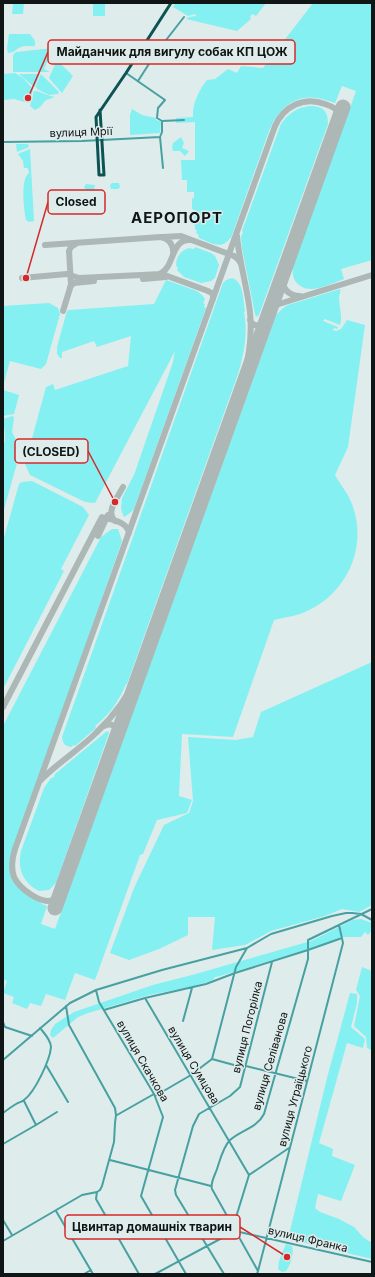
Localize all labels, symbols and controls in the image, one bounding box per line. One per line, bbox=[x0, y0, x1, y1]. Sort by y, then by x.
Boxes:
callout: Майданчик для вигулу собак КП ЦОЖ bbox=[48, 40, 295, 64]
text: Майданчик для вигулу собак КП ЦОЖ bbox=[56, 44, 288, 59]
street label: вулиця Мрії bbox=[49, 124, 114, 140]
callout: Closed bbox=[48, 190, 105, 214]
text: Closed bbox=[56, 194, 96, 209]
district label: АЕРОПОРТ bbox=[131, 208, 223, 227]
callout: (CLOSED) bbox=[15, 439, 88, 463]
text: (CLOSED) bbox=[22, 444, 80, 459]
street label: вулиця Погорілка bbox=[229, 980, 265, 1074]
street label: вулиця Селіванова bbox=[249, 1010, 291, 1112]
street label: вулиця Скачкова bbox=[114, 1018, 172, 1104]
street label: вулиця Сумцова bbox=[165, 1023, 223, 1107]
street label: вулиця Уграїцького bbox=[275, 1044, 315, 1148]
callout: Цвинтар домашніх тварин bbox=[65, 1215, 240, 1239]
text: Цвинтар домашніх тварин bbox=[72, 1219, 232, 1234]
street label: вулиця Франка bbox=[267, 1223, 349, 1255]

